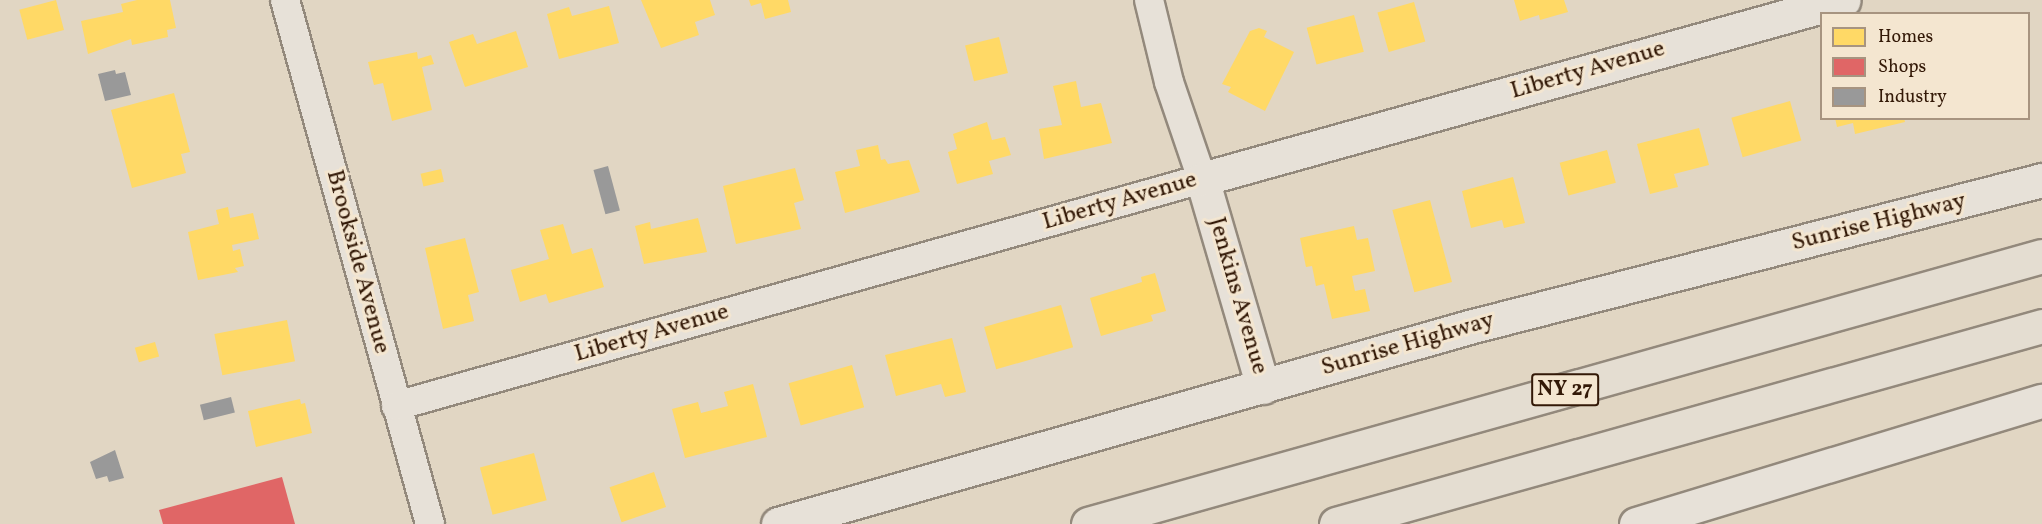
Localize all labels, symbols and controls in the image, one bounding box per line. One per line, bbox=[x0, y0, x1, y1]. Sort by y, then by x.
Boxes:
legend bbox=[1820, 12, 2030, 120]
text: Homes bbox=[1878, 25, 1933, 50]
street label: Liberty Avenue bbox=[1507, 35, 1669, 107]
text: Shops bbox=[1878, 55, 1926, 80]
text: Industry bbox=[1878, 85, 1947, 110]
street label: Liberty Avenue bbox=[1039, 166, 1201, 238]
street label: Brookside Avenue bbox=[319, 167, 395, 357]
street label: Sunrise Highway bbox=[1789, 187, 1969, 259]
street label: Jenkins Avenue bbox=[1201, 214, 1273, 378]
street label: Liberty Avenue bbox=[571, 298, 733, 370]
street label: Sunrise Highway bbox=[1318, 307, 1498, 383]
road number: NY 27 bbox=[1530, 371, 1600, 409]

